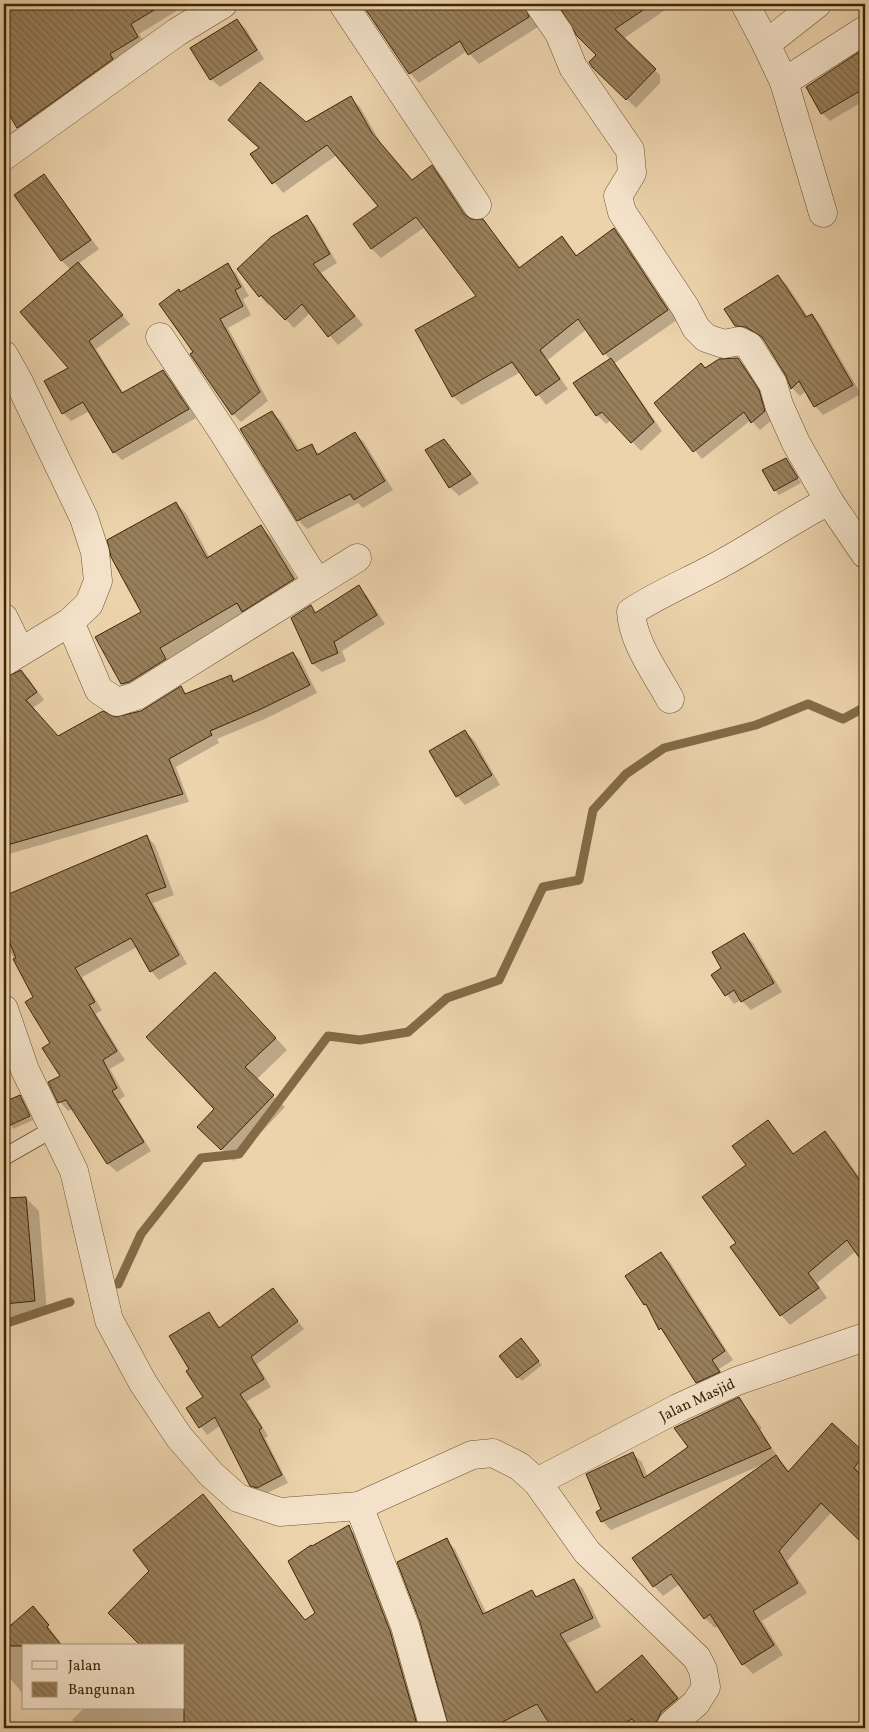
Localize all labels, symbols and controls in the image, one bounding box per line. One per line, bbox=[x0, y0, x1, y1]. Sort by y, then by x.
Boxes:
street label: Jalan Masjid bbox=[656, 1374, 739, 1428]
legend bbox=[22, 1644, 185, 1710]
text: Jalan bbox=[68, 1656, 101, 1677]
text: Bangunan bbox=[68, 1680, 135, 1701]

